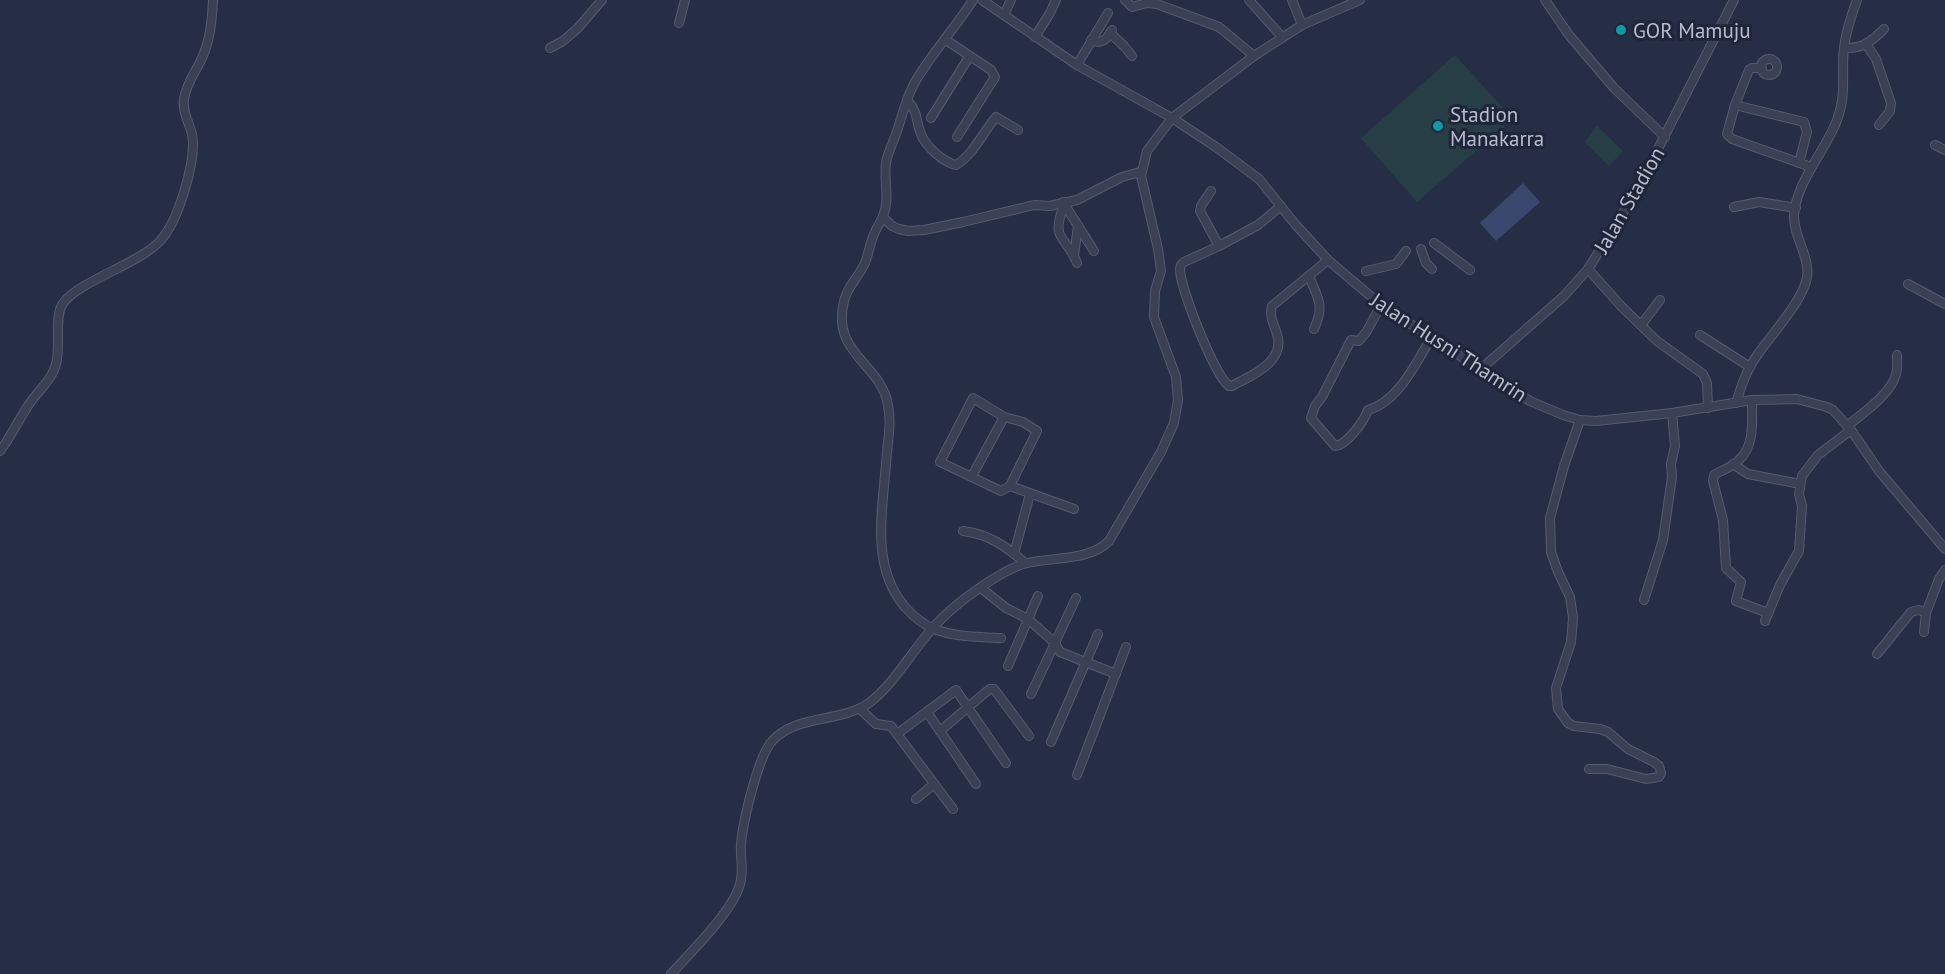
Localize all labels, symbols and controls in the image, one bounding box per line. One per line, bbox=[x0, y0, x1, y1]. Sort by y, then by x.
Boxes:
place label: GOR Mamuju bbox=[1633, 17, 1751, 44]
marker: GOR Mamuju bbox=[1614, 23, 1628, 37]
place label: Stadion Manakarra bbox=[1450, 101, 1544, 152]
marker: Stadion Manakarra bbox=[1431, 119, 1445, 133]
street label: Jalan Stadion bbox=[1587, 142, 1670, 259]
street label: Jalan Husni Thamrin bbox=[1365, 286, 1532, 408]

